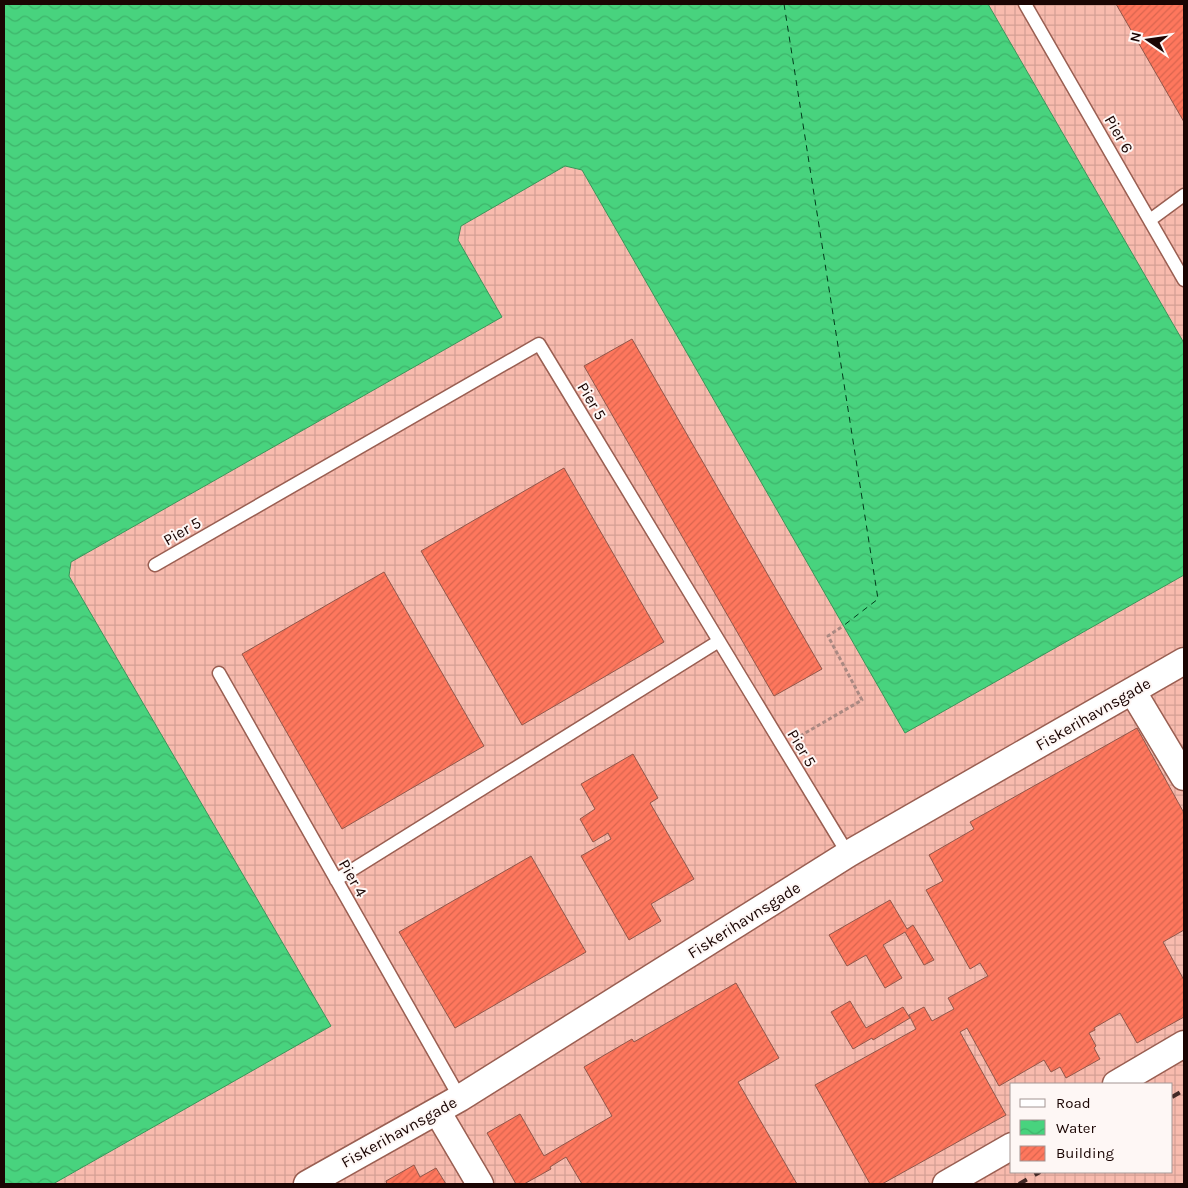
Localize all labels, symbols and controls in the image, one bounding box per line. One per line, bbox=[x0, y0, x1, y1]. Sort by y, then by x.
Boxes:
north arrow bbox=[1123, 15, 1173, 65]
text: N bbox=[1126, 30, 1145, 44]
street label: Pier 6 bbox=[1101, 112, 1137, 156]
street label: Pier 5 bbox=[573, 379, 611, 423]
street label: Pier 5 bbox=[160, 513, 204, 549]
street label: Fiskerihavnsgade bbox=[1032, 673, 1154, 755]
street label: Pier 5 bbox=[783, 726, 821, 770]
street label: Pier 4 bbox=[335, 856, 371, 900]
street label: Fiskerihavnsgade bbox=[684, 878, 804, 962]
legend bbox=[1010, 1083, 1173, 1173]
street label: Fiskerihavnsgade bbox=[338, 1092, 460, 1172]
text: Road bbox=[1056, 1094, 1091, 1112]
text: Water bbox=[1056, 1119, 1097, 1137]
text: Building bbox=[1056, 1144, 1114, 1162]

